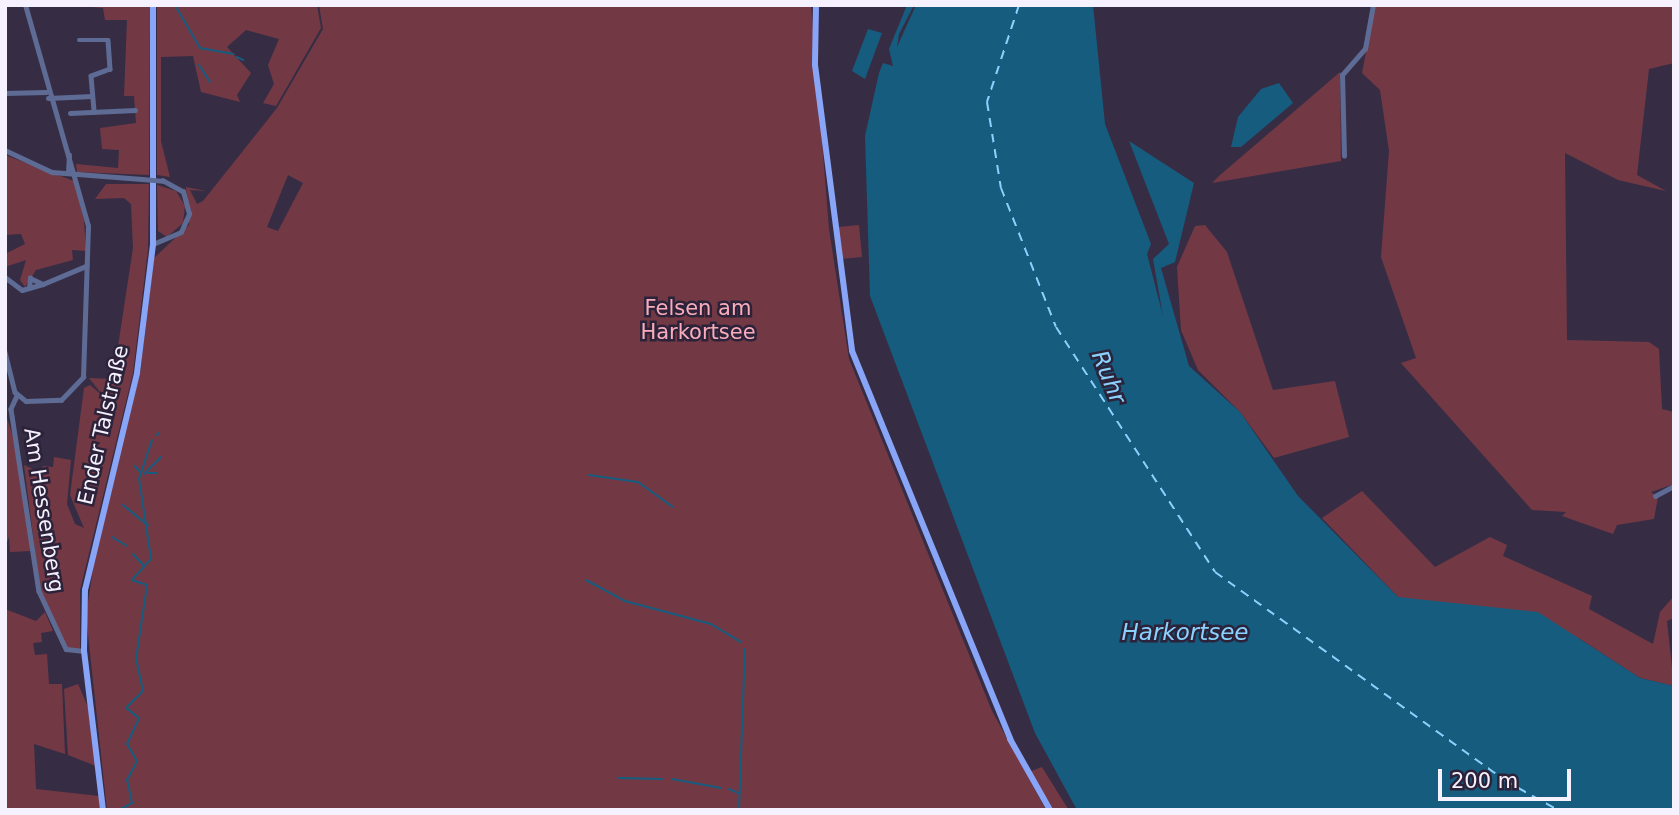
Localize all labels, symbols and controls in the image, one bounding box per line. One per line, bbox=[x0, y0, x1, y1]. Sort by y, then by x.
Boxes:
park label: Felsen am Harkortsee bbox=[640, 295, 756, 345]
street label: Ender Talstraße bbox=[72, 343, 134, 507]
water label: Ruhr bbox=[1086, 347, 1132, 407]
street label: Am Hessenberg bbox=[19, 426, 69, 594]
water label: Harkortsee bbox=[1122, 618, 1248, 646]
scale bar bbox=[1441, 756, 1574, 800]
text: 200 m bbox=[1451, 769, 1518, 793]

